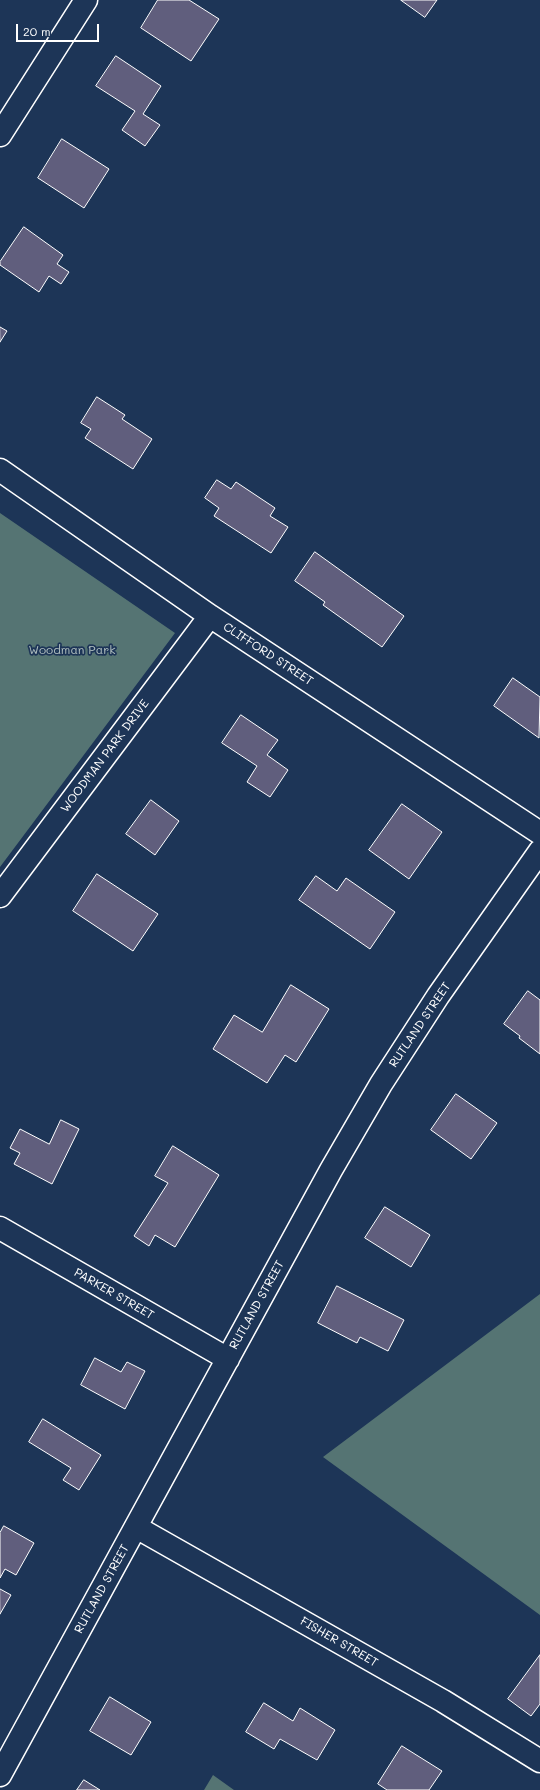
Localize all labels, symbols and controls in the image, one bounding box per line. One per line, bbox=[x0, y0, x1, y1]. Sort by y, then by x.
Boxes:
scale bar bbox=[18, 16, 101, 42]
text: 20 m bbox=[23, 23, 51, 39]
street label: CLIFFORD STREET bbox=[220, 620, 316, 688]
park label: Woodman Park bbox=[28, 643, 116, 657]
street label: WOODMAN PARK DRIVE bbox=[58, 697, 152, 815]
street label: RUTLAND STREET bbox=[386, 980, 454, 1070]
street label: RUTLAND STREET bbox=[227, 1258, 287, 1352]
street label: PARKER STREET bbox=[72, 1265, 156, 1323]
street label: RUTLAND STREET bbox=[72, 1542, 132, 1636]
street label: FISHER STREET bbox=[298, 1614, 380, 1670]

